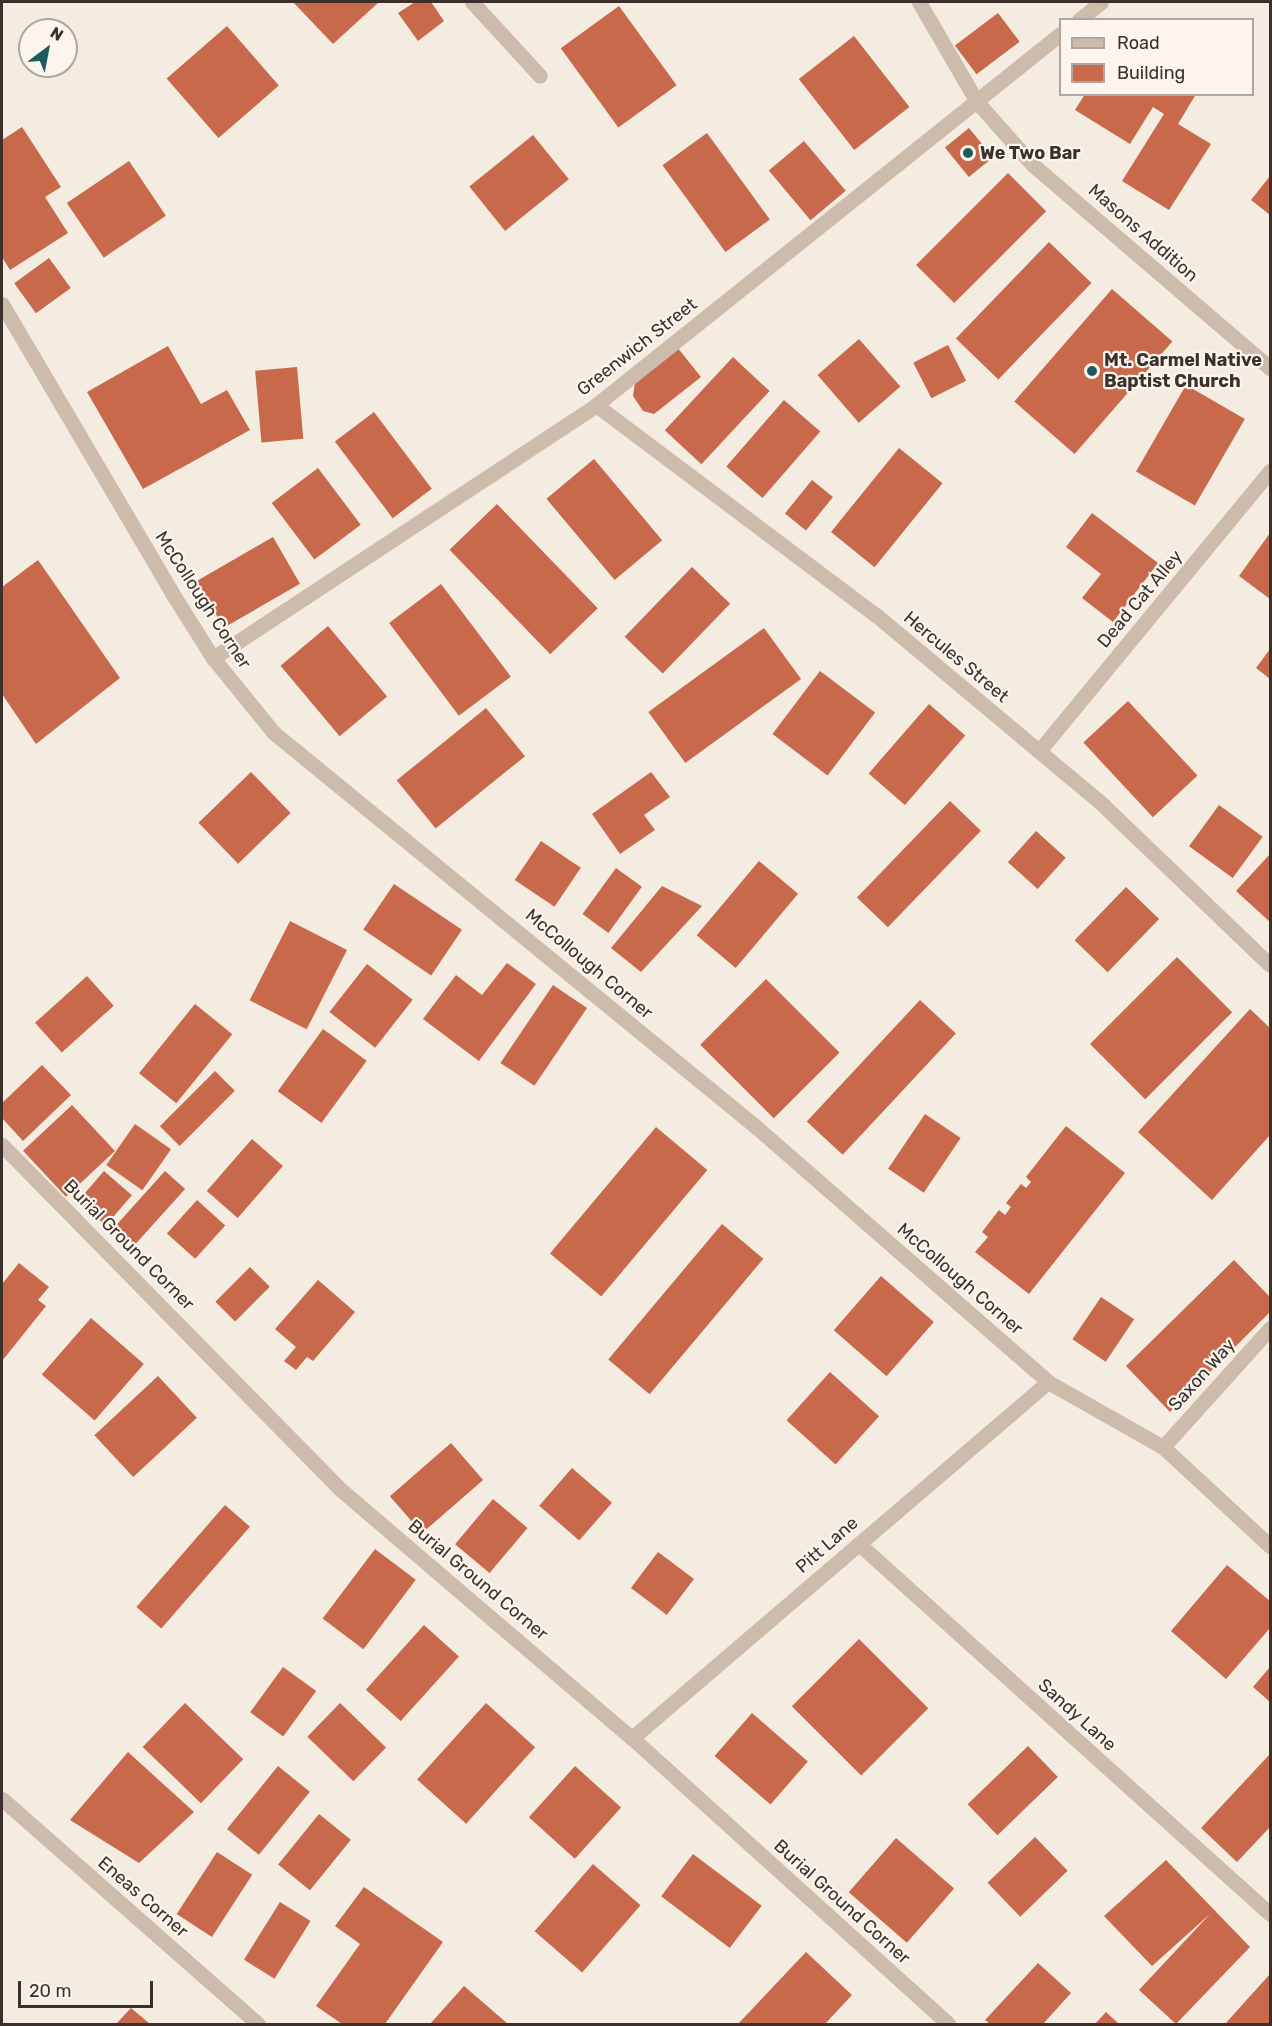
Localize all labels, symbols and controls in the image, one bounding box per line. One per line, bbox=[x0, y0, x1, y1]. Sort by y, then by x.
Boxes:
north arrow bbox=[18, 18, 78, 78]
legend bbox=[1059, 18, 1254, 96]
text: N bbox=[47, 23, 67, 45]
text: Road bbox=[1117, 32, 1160, 54]
text: Building bbox=[1117, 62, 1185, 84]
place label: We Two Bar bbox=[980, 142, 1081, 164]
marker: We Two Bar bbox=[961, 146, 975, 160]
street label: Masons Addition bbox=[1084, 179, 1202, 287]
street label: Greenwich Street bbox=[573, 294, 701, 400]
place label: Mt. Carmel Native Baptist Church bbox=[1104, 350, 1262, 392]
marker: Mt. Carmel Native Baptist Church bbox=[1085, 364, 1099, 378]
street label: McCollough Corner bbox=[150, 527, 256, 673]
street label: Dead Cat Alley bbox=[1093, 546, 1187, 652]
street label: Hercules Street bbox=[899, 607, 1013, 707]
street label: McCollough Corner bbox=[521, 904, 657, 1024]
street label: Burial Ground Corner bbox=[59, 1175, 199, 1315]
street label: McCollough Corner bbox=[893, 1219, 1027, 1339]
street label: Saxon Way bbox=[1164, 1334, 1240, 1416]
street label: Pitt Lane bbox=[791, 1512, 863, 1578]
street label: Burial Ground Corner bbox=[404, 1515, 552, 1645]
street label: Sandy Lane bbox=[1033, 1674, 1121, 1756]
street label: Burial Ground Corner bbox=[769, 1835, 915, 1969]
street label: Eneas Corner bbox=[93, 1852, 193, 1942]
scale bar bbox=[21, 1969, 156, 2007]
text: 20 m bbox=[29, 1980, 71, 2002]

